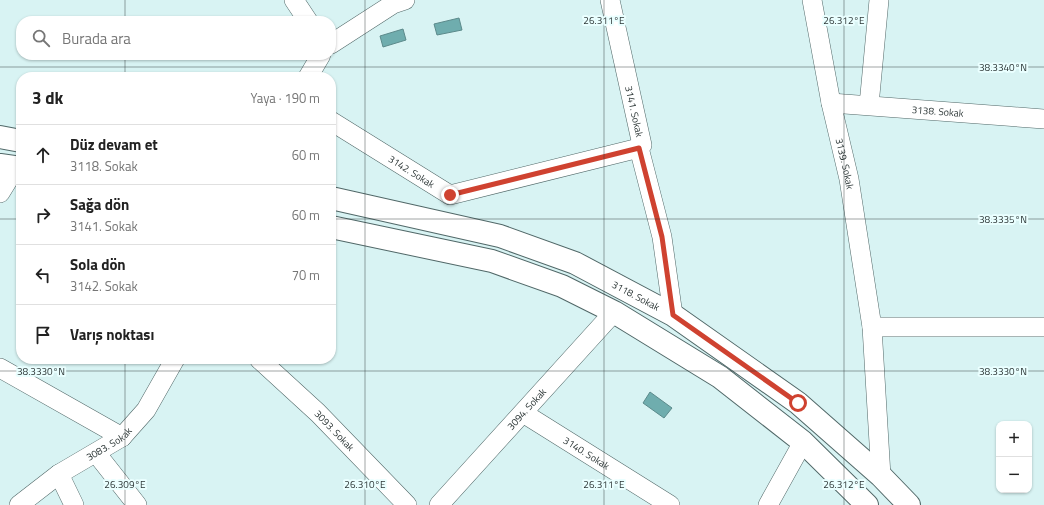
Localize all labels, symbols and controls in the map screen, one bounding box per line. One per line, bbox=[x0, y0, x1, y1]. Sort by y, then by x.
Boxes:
text: 26.311°E bbox=[583, 13, 625, 28]
text: 26.312°E bbox=[823, 13, 865, 28]
search box bbox=[16, 16, 336, 60]
icon: search bbox=[30, 27, 52, 49]
text: Burada ara bbox=[62, 27, 131, 50]
text: 38.3340°N bbox=[979, 60, 1027, 75]
street label: 3141. Sokak bbox=[622, 84, 648, 139]
text: 3 dk bbox=[32, 85, 63, 111]
text: Yaya · 190 m bbox=[251, 88, 320, 108]
street label: 3138. Sokak bbox=[911, 102, 964, 120]
text: Düz devam et bbox=[70, 133, 158, 156]
street label: 3139. Sokak bbox=[832, 137, 858, 190]
icon: ahead bbox=[32, 144, 54, 166]
text: 60 m bbox=[292, 145, 320, 165]
street label: 3142. Sokak bbox=[386, 151, 438, 191]
text: 3118. Sokak bbox=[70, 156, 138, 176]
route end bbox=[441, 186, 459, 204]
text: Sağa dön bbox=[70, 193, 129, 216]
icon: right bbox=[32, 204, 54, 226]
text: 60 m bbox=[292, 205, 320, 225]
text: 38.3335°N bbox=[979, 212, 1027, 227]
text: 3141. Sokak bbox=[70, 216, 138, 236]
text: Sola dön bbox=[70, 253, 126, 276]
icon: left bbox=[32, 264, 54, 286]
text: 70 m bbox=[292, 265, 320, 285]
text: 3142. Sokak bbox=[70, 276, 138, 296]
street label: 3118. Sokak bbox=[609, 277, 663, 314]
text: Varış noktası bbox=[70, 323, 154, 346]
icon: arrive bbox=[32, 324, 54, 346]
text: 38.3330°N bbox=[17, 364, 65, 379]
text: 38.3330°N bbox=[979, 364, 1027, 379]
street label: 3094. Sokak bbox=[503, 384, 550, 433]
route start bbox=[789, 394, 807, 412]
street label: 3093. Sokak bbox=[311, 406, 358, 454]
map controls bbox=[996, 421, 1032, 493]
button: + bbox=[996, 421, 1032, 457]
street label: 3083. Sokak bbox=[83, 423, 135, 464]
street label: 3140. Sokak bbox=[561, 433, 613, 473]
button: − bbox=[996, 457, 1032, 493]
text: 26.309°E bbox=[104, 477, 146, 492]
text: 26.310°E bbox=[344, 477, 386, 492]
text: 26.311°E bbox=[583, 477, 625, 492]
text: 26.312°E bbox=[823, 477, 865, 492]

